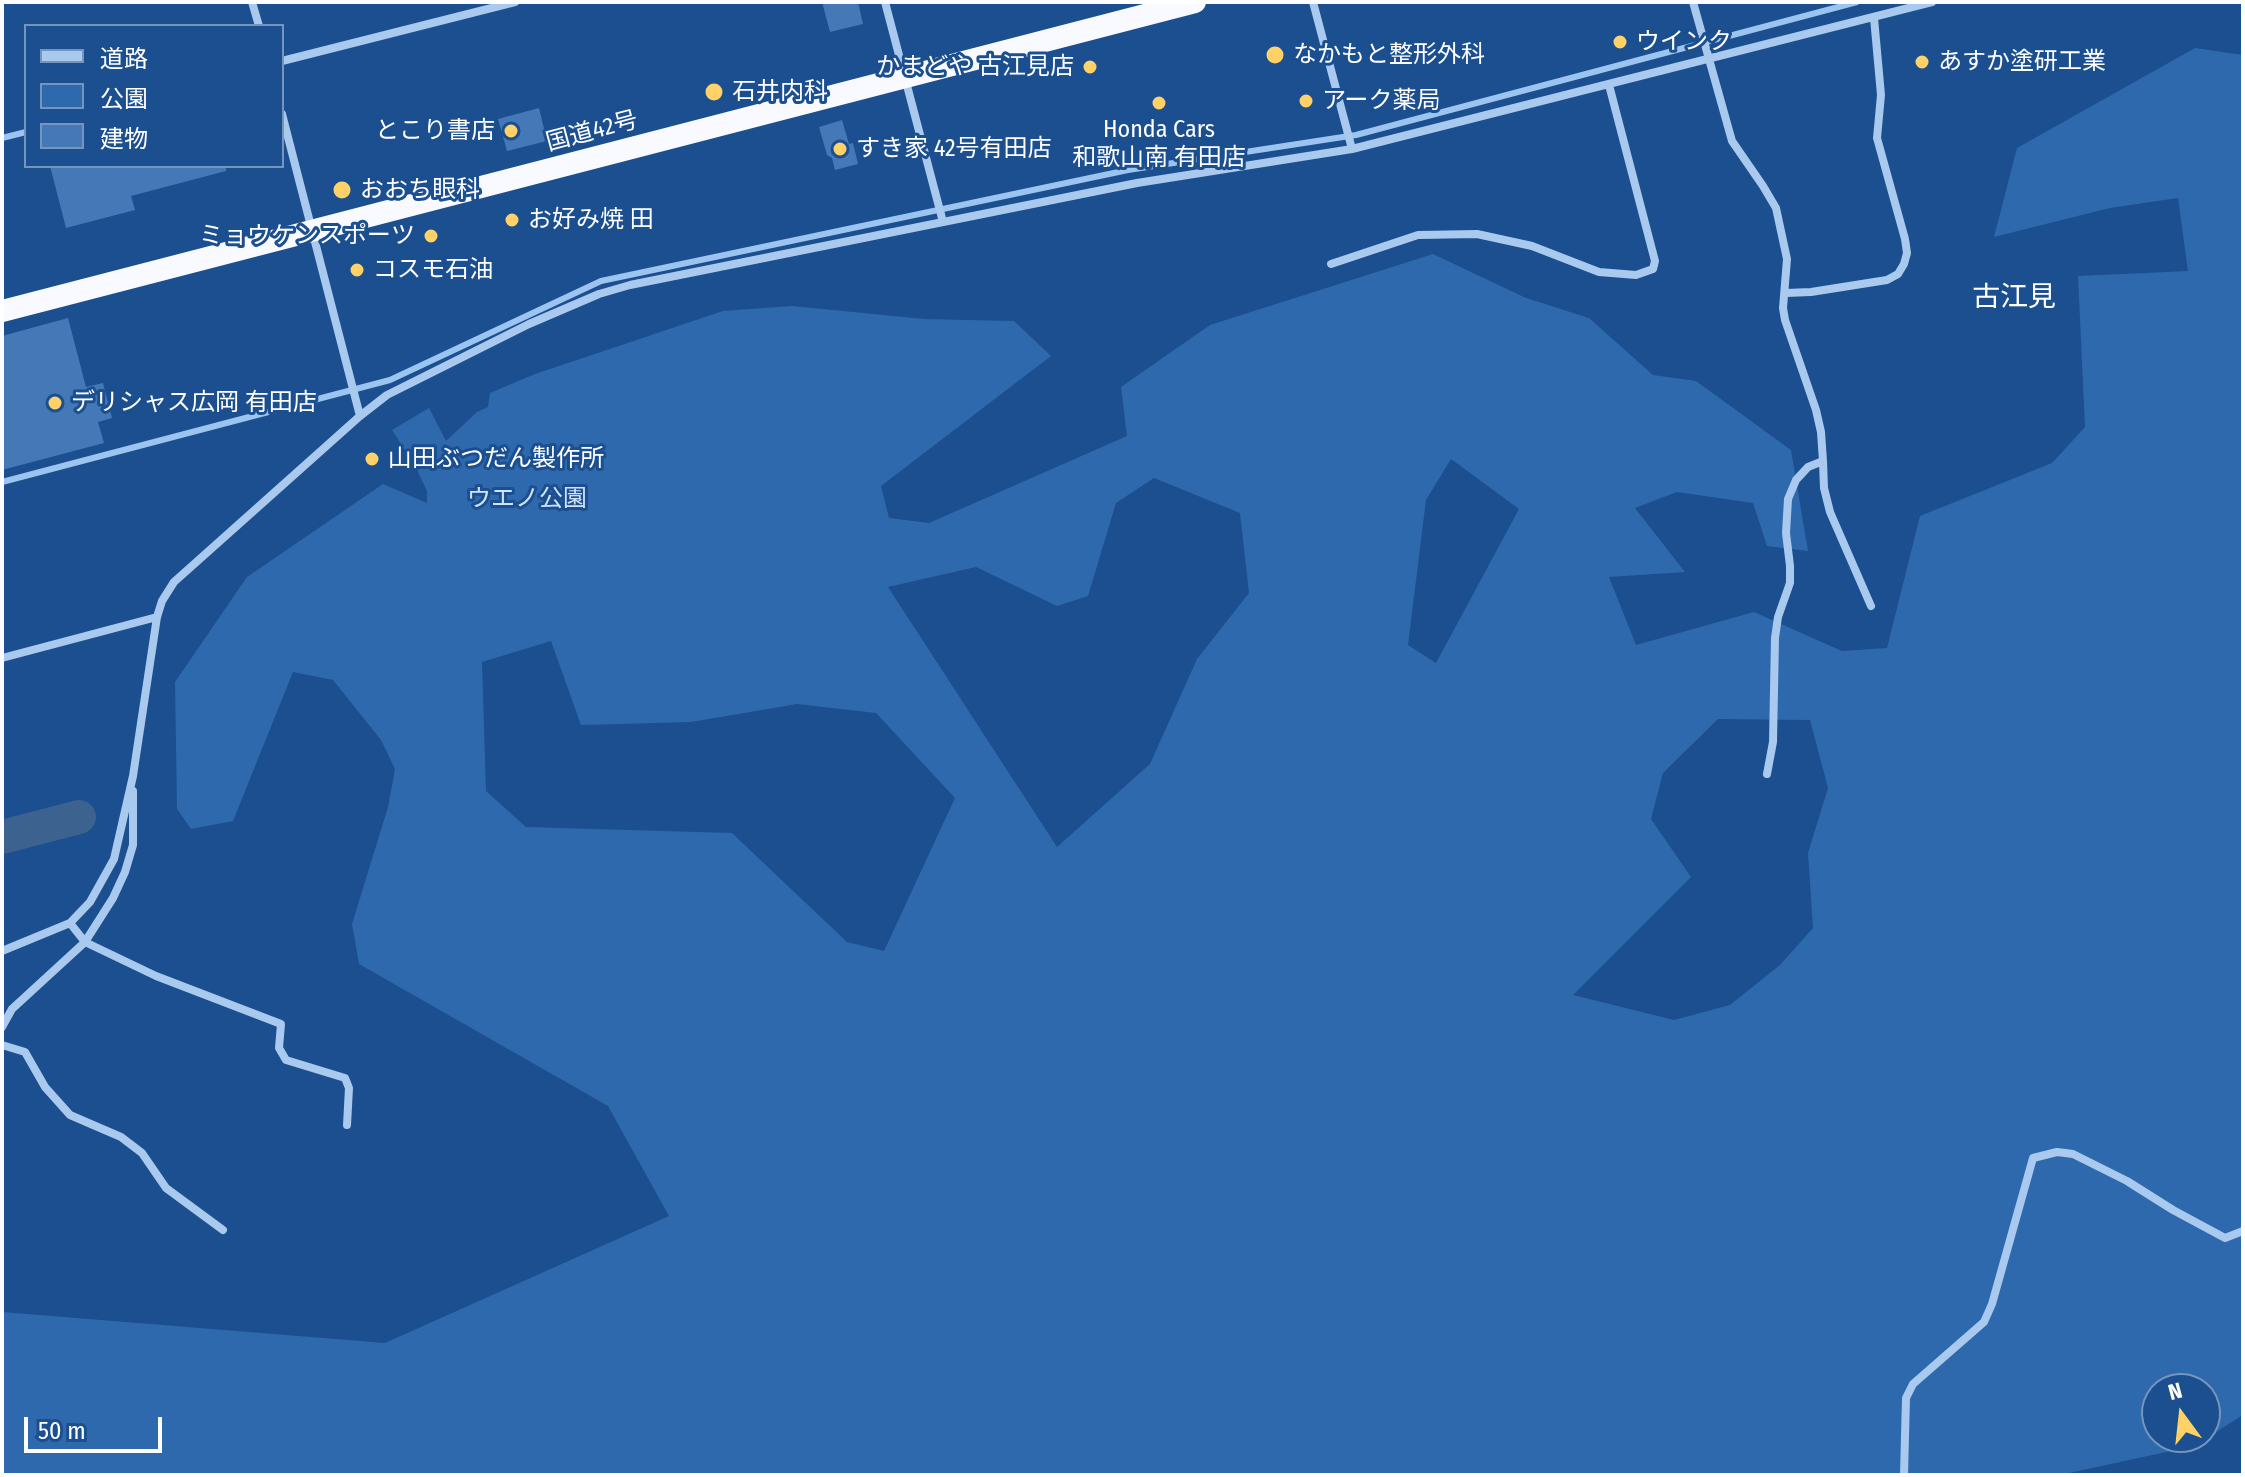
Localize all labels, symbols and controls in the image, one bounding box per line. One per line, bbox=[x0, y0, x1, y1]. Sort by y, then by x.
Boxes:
legend bbox=[24, 24, 284, 168]
place label: ウインク bbox=[1636, 28, 1732, 56]
marker: ウインク bbox=[1611, 33, 1629, 51]
place label: なかもと整形外科 bbox=[1293, 41, 1485, 69]
marker: なかもと整形外科 bbox=[1264, 44, 1286, 66]
text: 道路 bbox=[100, 45, 148, 73]
place label: あすか塗研工業 bbox=[1938, 48, 2106, 76]
place label: かまどや 古江見店 bbox=[876, 53, 1074, 81]
marker: あすか塗研工業 bbox=[1913, 53, 1931, 71]
marker: かまどや 古江見店 bbox=[1081, 58, 1099, 76]
place label: 石井内科 bbox=[732, 78, 828, 106]
marker: 石井内科 bbox=[703, 81, 725, 103]
text: 公園 bbox=[100, 85, 148, 113]
place label: アーク薬局 bbox=[1322, 87, 1441, 115]
marker: アーク薬局 bbox=[1297, 92, 1315, 110]
marker: Honda Cars 和歌山南 有田店 bbox=[1150, 94, 1168, 112]
street label: 国道42号 bbox=[543, 106, 641, 158]
place label: Honda Cars 和歌山南 有田店 bbox=[1072, 116, 1246, 172]
place label: とこり書店 bbox=[375, 117, 495, 145]
marker: とこり書店 bbox=[502, 122, 520, 140]
text: 建物 bbox=[100, 125, 148, 153]
place label: すき家 42号有田店 bbox=[856, 135, 1052, 163]
marker: すき家 42号有田店 bbox=[831, 140, 849, 158]
place label: おおち眼科 bbox=[360, 176, 480, 204]
marker: おおち眼科 bbox=[331, 179, 353, 201]
place label: お好み焼 田 bbox=[528, 206, 654, 234]
marker: お好み焼 田 bbox=[503, 211, 521, 229]
place label: ミョウケンスポーツ bbox=[199, 222, 415, 250]
marker: ミョウケンスポーツ bbox=[422, 227, 440, 245]
place label: コスモ石油 bbox=[373, 256, 493, 284]
marker: コスモ石油 bbox=[348, 261, 366, 279]
district label: 古江見 bbox=[1972, 281, 2056, 315]
place label: デリシャス広岡 有田店 bbox=[71, 389, 317, 417]
marker: デリシャス広岡 有田店 bbox=[46, 394, 64, 412]
place label: 山田ぶつだん製作所 bbox=[388, 445, 604, 473]
marker: 山田ぶつだん製作所 bbox=[363, 450, 381, 468]
park label: ウエノ公園 bbox=[467, 485, 587, 513]
north arrow bbox=[2141, 1373, 2221, 1453]
text: N bbox=[2165, 1377, 2185, 1406]
scale bar bbox=[28, 1401, 166, 1451]
text: 50 m bbox=[38, 1417, 86, 1445]

